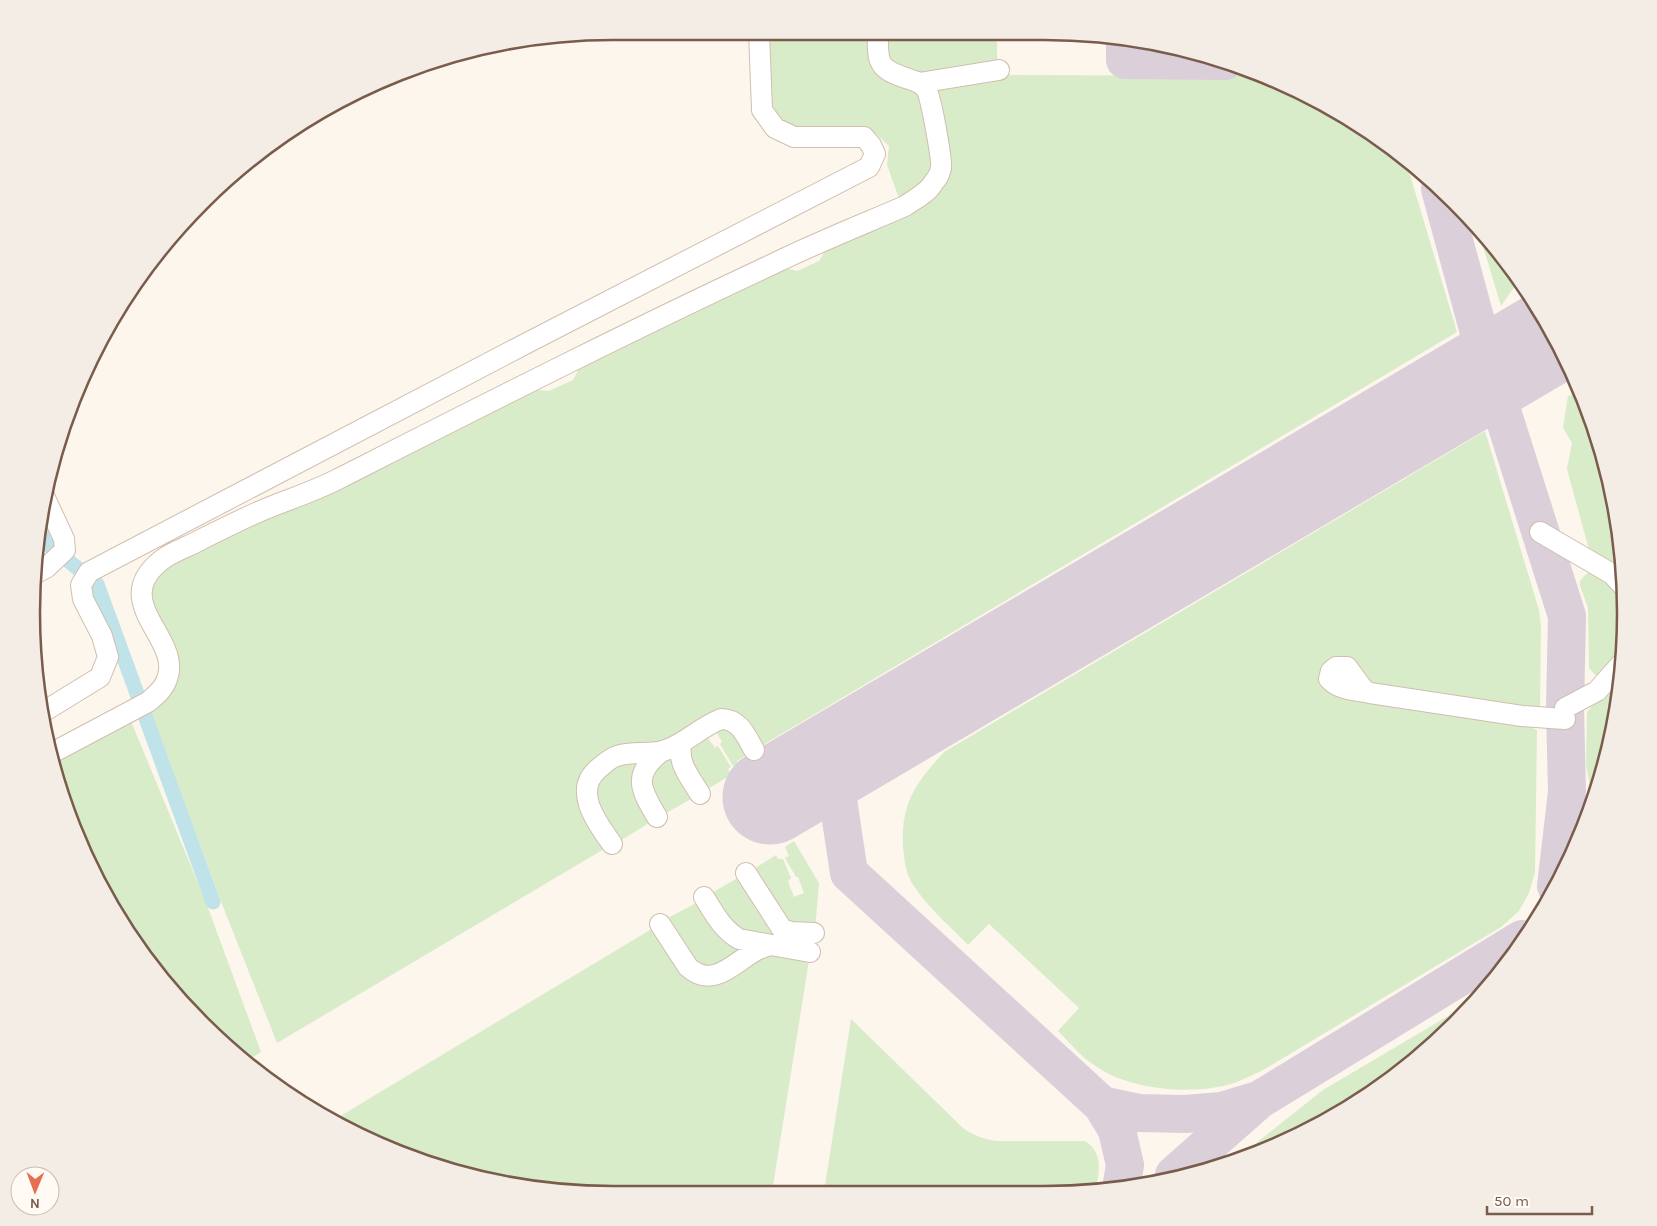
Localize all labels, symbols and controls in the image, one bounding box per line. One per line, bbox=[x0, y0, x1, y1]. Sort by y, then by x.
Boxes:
north arrow bbox=[10, 1166, 60, 1216]
scale bar bbox=[1487, 1184, 1592, 1216]
text: 50 m bbox=[1494, 1192, 1529, 1210]
text: N bbox=[30, 1195, 40, 1212]

